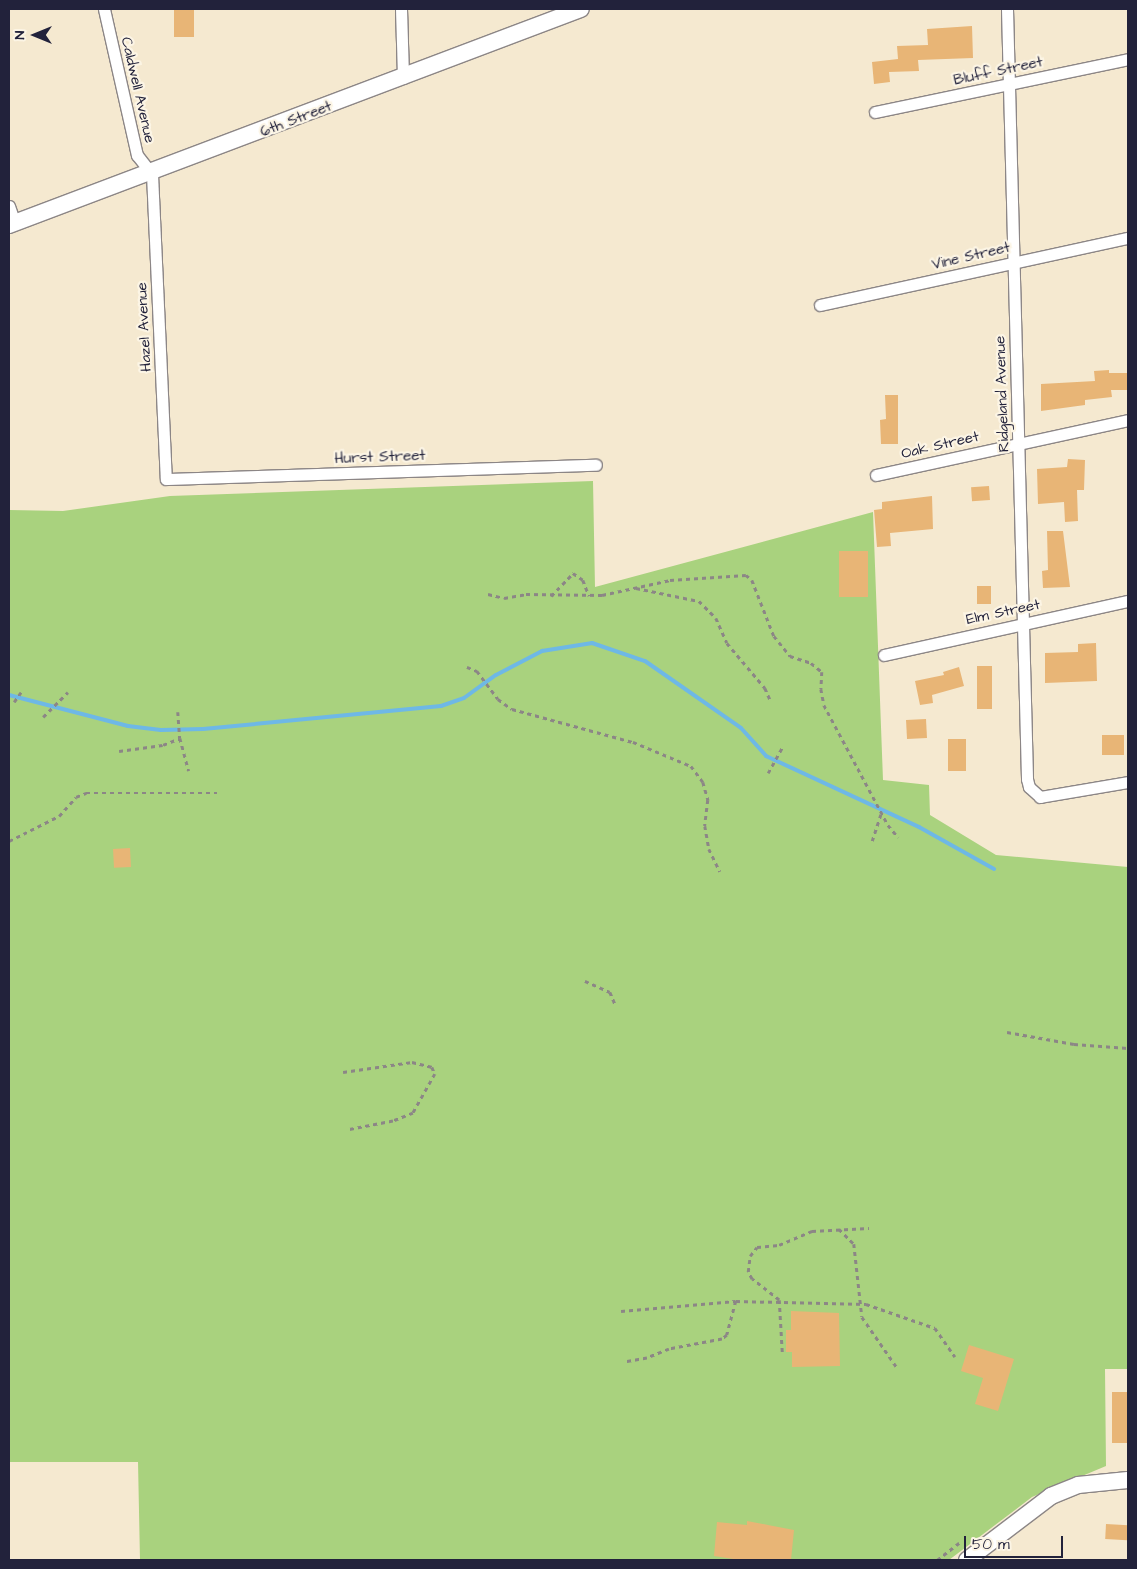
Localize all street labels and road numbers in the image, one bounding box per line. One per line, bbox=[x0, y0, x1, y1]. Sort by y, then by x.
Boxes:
street label: Caldwell Avenue bbox=[117, 35, 159, 145]
street label: Bluff Street bbox=[952, 53, 1044, 89]
street label: 6th Street bbox=[258, 97, 334, 141]
street label: Vine Street bbox=[930, 238, 1012, 274]
street label: Hazel Avenue bbox=[133, 282, 155, 372]
street label: Ridgeland Avenue bbox=[991, 336, 1013, 452]
street label: Oak Street bbox=[899, 427, 981, 463]
street label: Hurst Street bbox=[334, 446, 426, 468]
street label: Elm Street bbox=[964, 595, 1042, 629]

